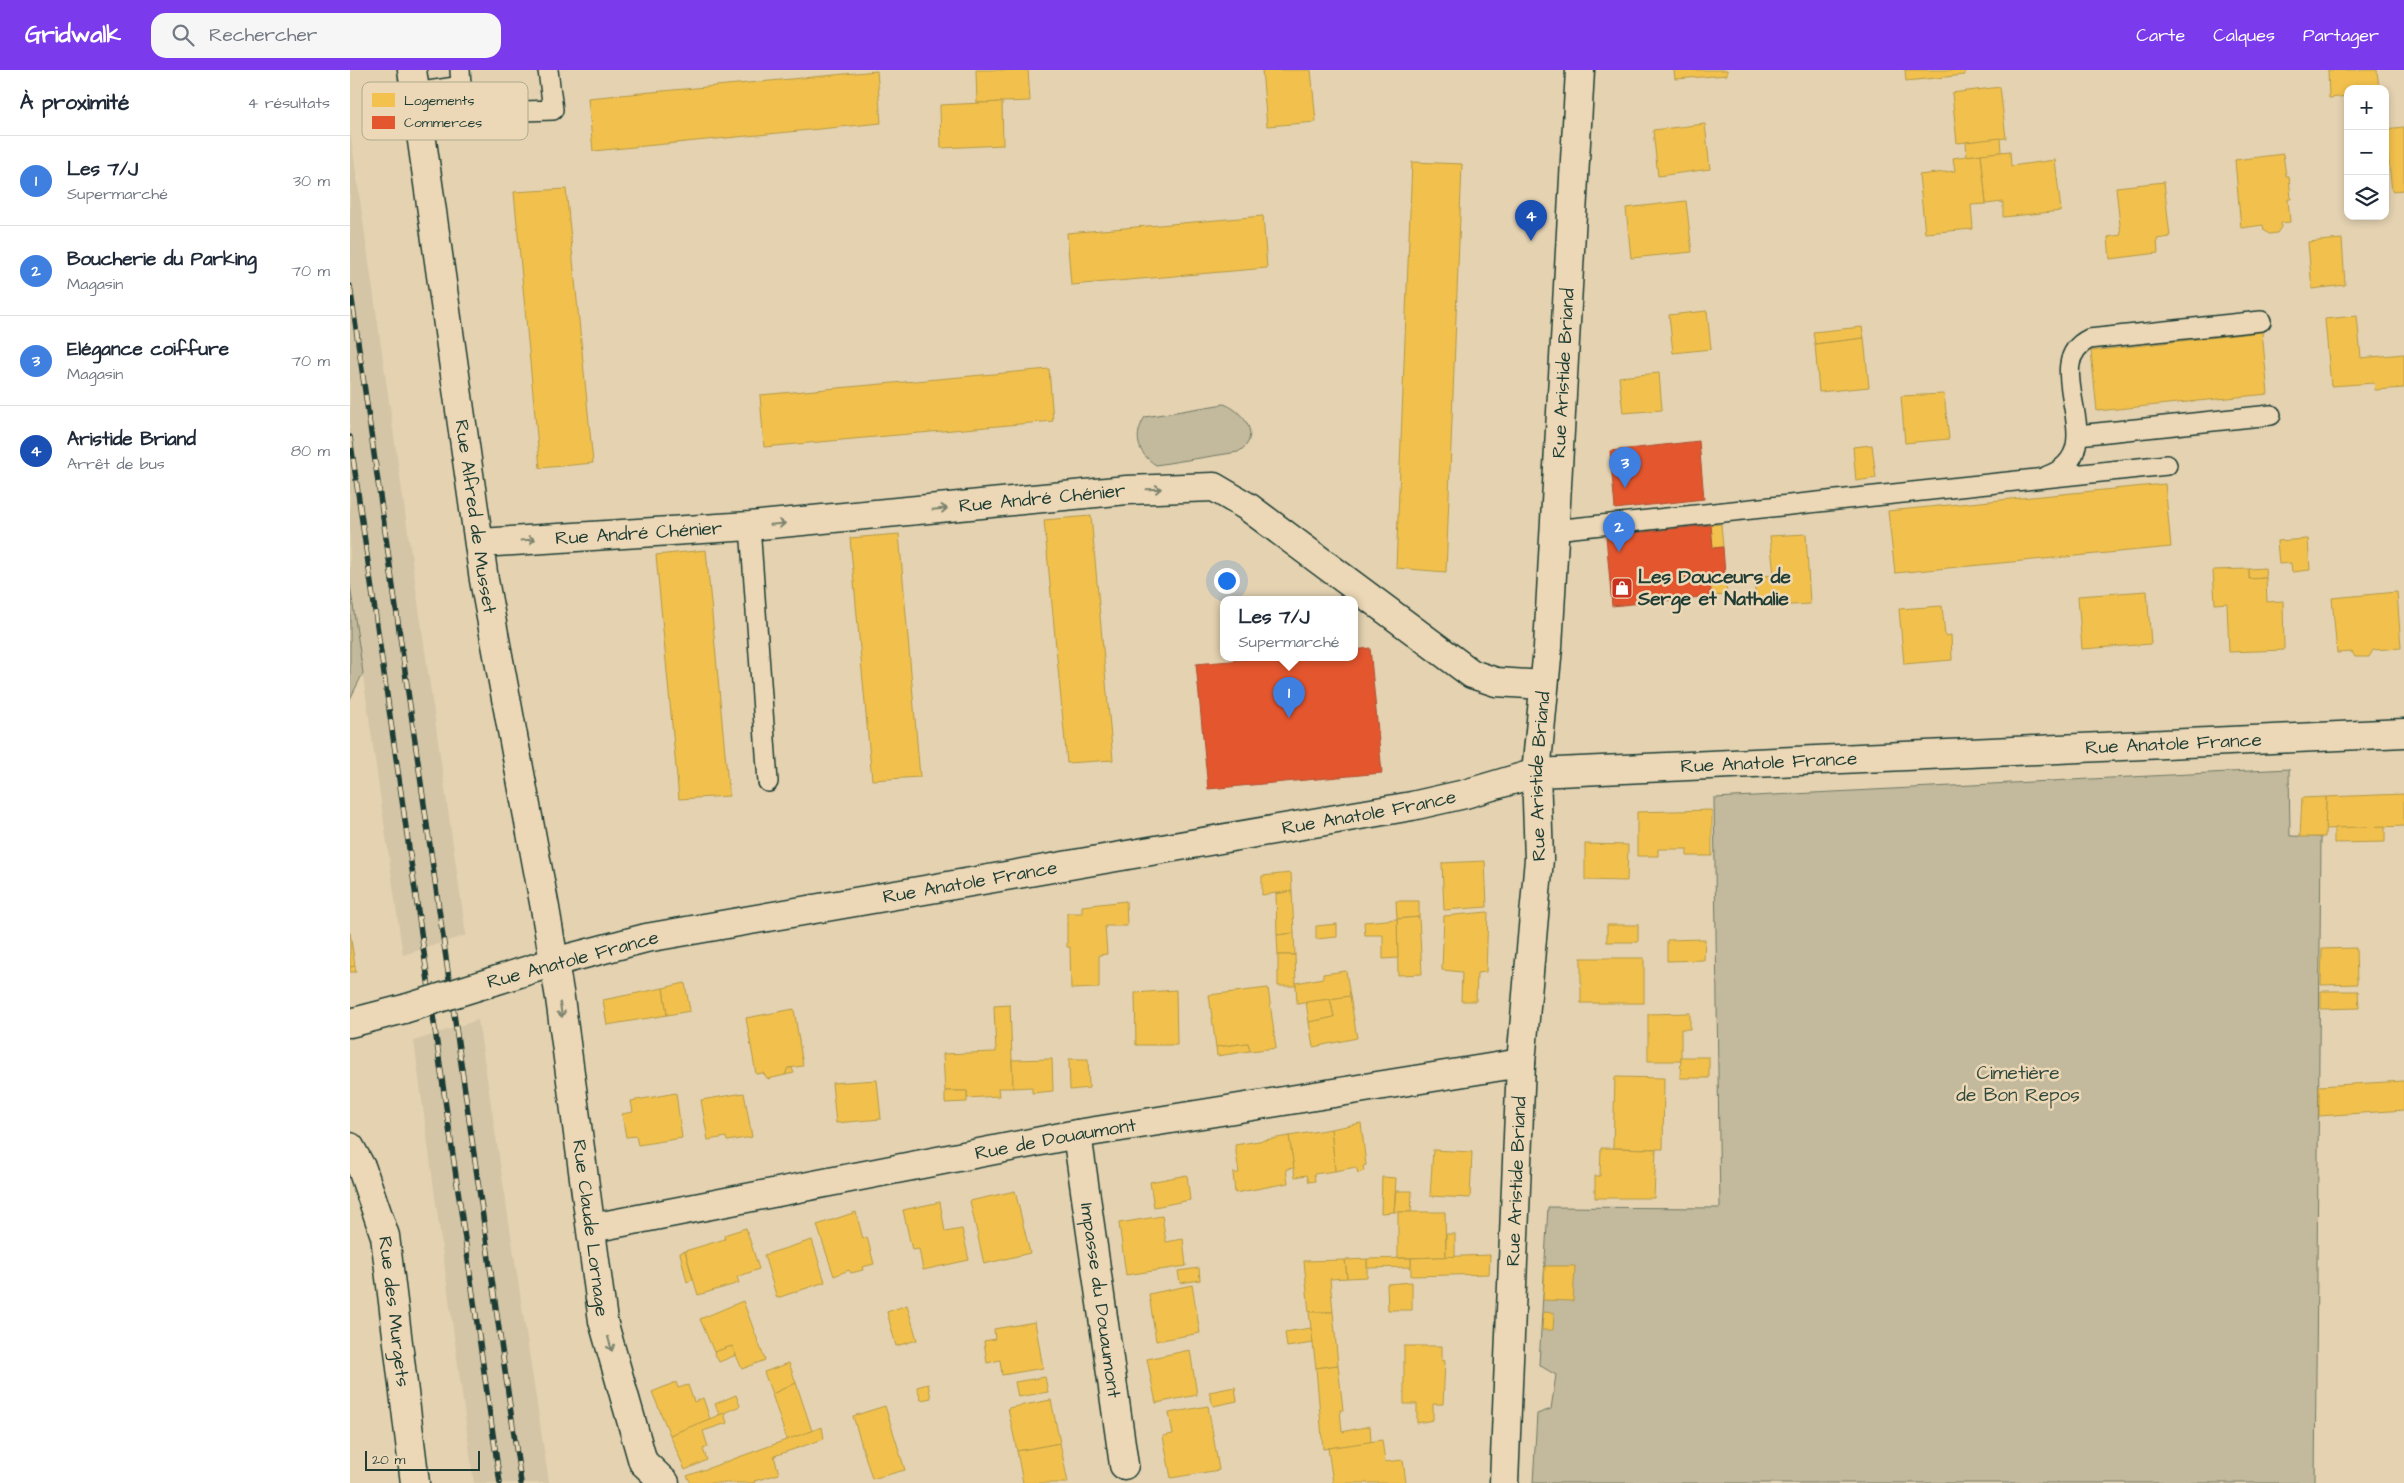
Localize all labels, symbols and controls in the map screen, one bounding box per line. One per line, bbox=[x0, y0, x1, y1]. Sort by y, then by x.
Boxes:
search box bbox=[151, 13, 501, 58]
text: Gridwalk bbox=[25, 18, 121, 52]
icon: search bbox=[169, 21, 197, 49]
text: Rechercher bbox=[209, 22, 317, 49]
text: Carte bbox=[2136, 23, 2185, 48]
text: Calques bbox=[2213, 23, 2275, 48]
text: Partager bbox=[2303, 23, 2379, 48]
legend bbox=[362, 82, 528, 140]
map controls bbox=[2344, 85, 2389, 220]
button: + bbox=[2344, 85, 2389, 130]
text: À proximité bbox=[20, 88, 129, 117]
text: Logements bbox=[404, 91, 475, 111]
text: 4 résultats bbox=[247, 92, 330, 114]
text: Commerces bbox=[404, 113, 482, 133]
button: − bbox=[2344, 130, 2389, 175]
text: Les 7/J bbox=[67, 156, 138, 183]
text: 1 bbox=[35, 170, 37, 192]
text: 30 m bbox=[293, 170, 330, 192]
button: layers bbox=[2344, 175, 2389, 220]
text: Supermarché bbox=[67, 183, 168, 205]
pin: 4 bbox=[1515, 200, 1547, 241]
text: Boucherie du Parking bbox=[67, 246, 257, 273]
text: 2 bbox=[31, 260, 41, 282]
text: 70 m bbox=[291, 260, 330, 282]
text: Magasin bbox=[67, 273, 123, 295]
street label: Rue Aristide Briand bbox=[1545, 287, 1581, 459]
text: Elégance coiffure bbox=[67, 336, 229, 363]
text: 3 bbox=[32, 350, 40, 372]
text: 70 m bbox=[291, 350, 330, 372]
text: Magasin bbox=[67, 363, 123, 385]
street label: Rue Alfred de Musset bbox=[448, 418, 504, 616]
text: Aristide Briand bbox=[67, 426, 196, 453]
text: 4 bbox=[31, 440, 41, 462]
text: 80 m bbox=[291, 440, 330, 462]
pin: 3 bbox=[1609, 447, 1641, 488]
text: Arrêt de bus bbox=[67, 453, 165, 475]
street label: Rue André Chénier bbox=[958, 477, 1127, 519]
one-way arrow bbox=[1145, 485, 1161, 494]
one-way arrow bbox=[931, 504, 947, 514]
pin: 2 bbox=[1603, 511, 1635, 552]
street label: Rue André Chénier bbox=[554, 514, 723, 552]
one-way arrow bbox=[770, 519, 786, 528]
one-way arrow bbox=[520, 535, 536, 544]
place label: Les Douceurs de Serge et Nathalie bbox=[1637, 564, 1792, 614]
your location bbox=[1214, 568, 1240, 594]
shop icon: Les Douceurs de Serge et Nathalie bbox=[1610, 576, 1634, 600]
popup bbox=[1220, 596, 1358, 661]
text: Les 7/J bbox=[1239, 604, 1310, 631]
text: Supermarché bbox=[1239, 631, 1339, 653]
pin: 1 bbox=[1273, 677, 1305, 718]
street label: Rue Aristide Briand bbox=[1522, 690, 1557, 862]
street label: Rue Anatole France bbox=[2085, 726, 2262, 761]
street label: Rue Anatole France bbox=[1680, 745, 1858, 780]
street label: Rue Anatole France bbox=[1280, 783, 1459, 842]
street label: Rue Anatole France bbox=[881, 854, 1059, 910]
street label: Rue Anatole France bbox=[484, 924, 662, 996]
one-way arrow bbox=[557, 1002, 567, 1018]
park label: Cimetière de Bon Repos bbox=[1956, 1060, 2080, 1109]
street label: Rue Aristide Briand bbox=[1499, 1095, 1533, 1267]
street label: Rue de Douaumont bbox=[973, 1111, 1138, 1167]
street label: Rue Claude Lornage bbox=[565, 1138, 616, 1318]
street label: Impasse du Douaumont bbox=[1073, 1201, 1128, 1400]
street label: Rue des Murgets bbox=[372, 1235, 417, 1388]
one-way arrow bbox=[605, 1336, 615, 1352]
scale bar bbox=[365, 1448, 480, 1471]
text: 20 m bbox=[372, 1450, 405, 1470]

